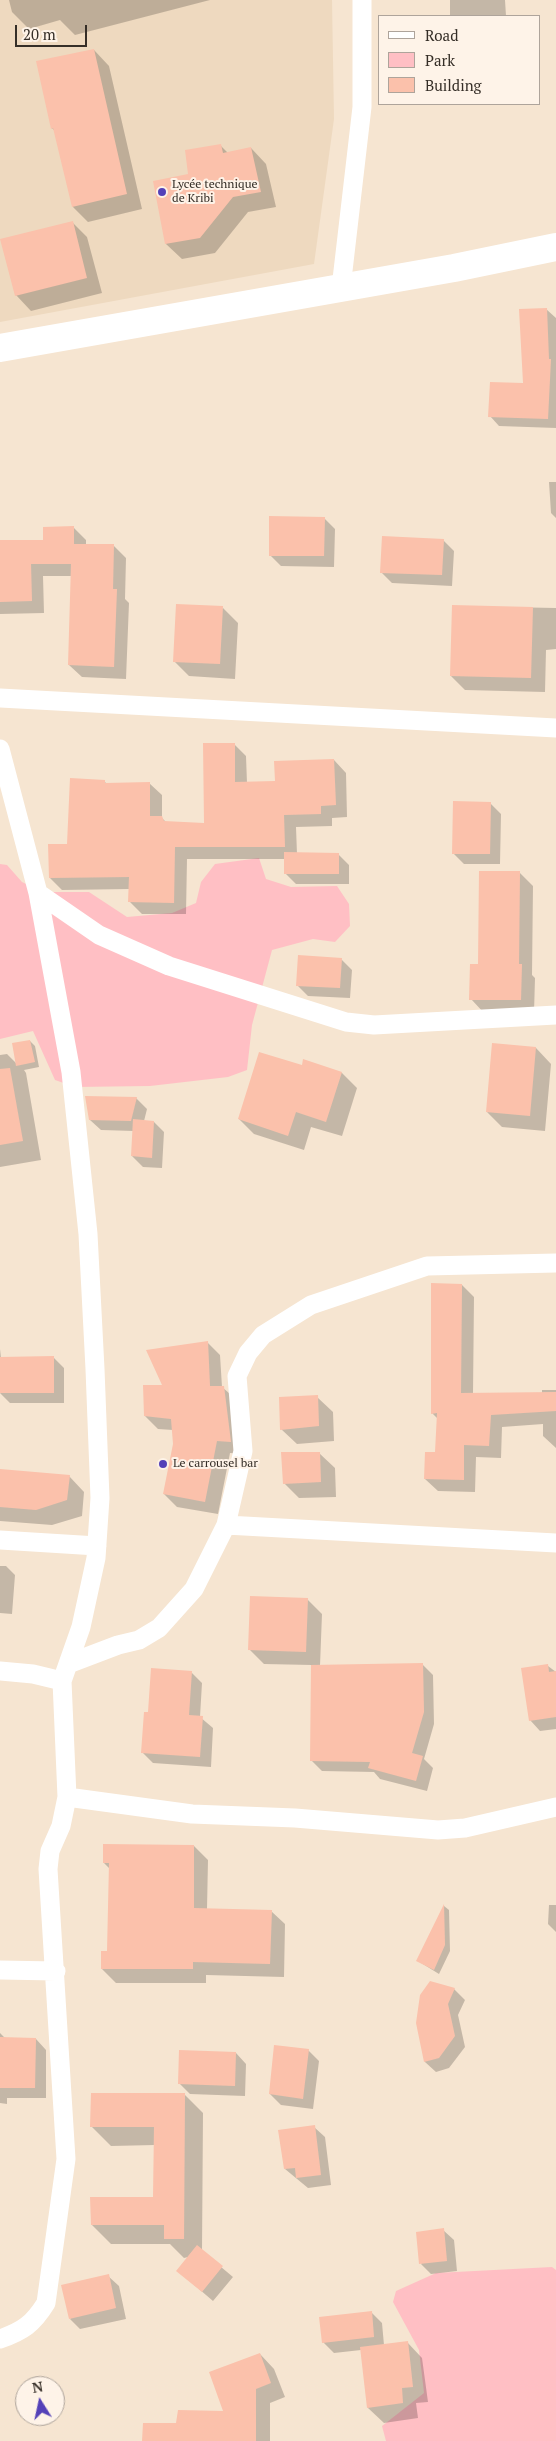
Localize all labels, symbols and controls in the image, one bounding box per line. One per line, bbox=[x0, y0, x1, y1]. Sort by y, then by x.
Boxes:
scale bar bbox=[18, 15, 90, 47]
legend bbox=[378, 15, 541, 105]
text: 20 m bbox=[23, 24, 56, 44]
text: Road bbox=[425, 25, 458, 45]
text: Park bbox=[425, 50, 455, 70]
text: Building bbox=[425, 75, 482, 95]
place label: Lycée technique de Kribi bbox=[172, 178, 258, 206]
marker: Lycée technique de Kribi bbox=[156, 186, 168, 198]
place label: Le carrousel bar bbox=[173, 1457, 258, 1471]
marker: Le carrousel bar bbox=[157, 1458, 169, 1470]
north arrow bbox=[15, 2376, 65, 2426]
text: N bbox=[31, 2376, 44, 2397]

